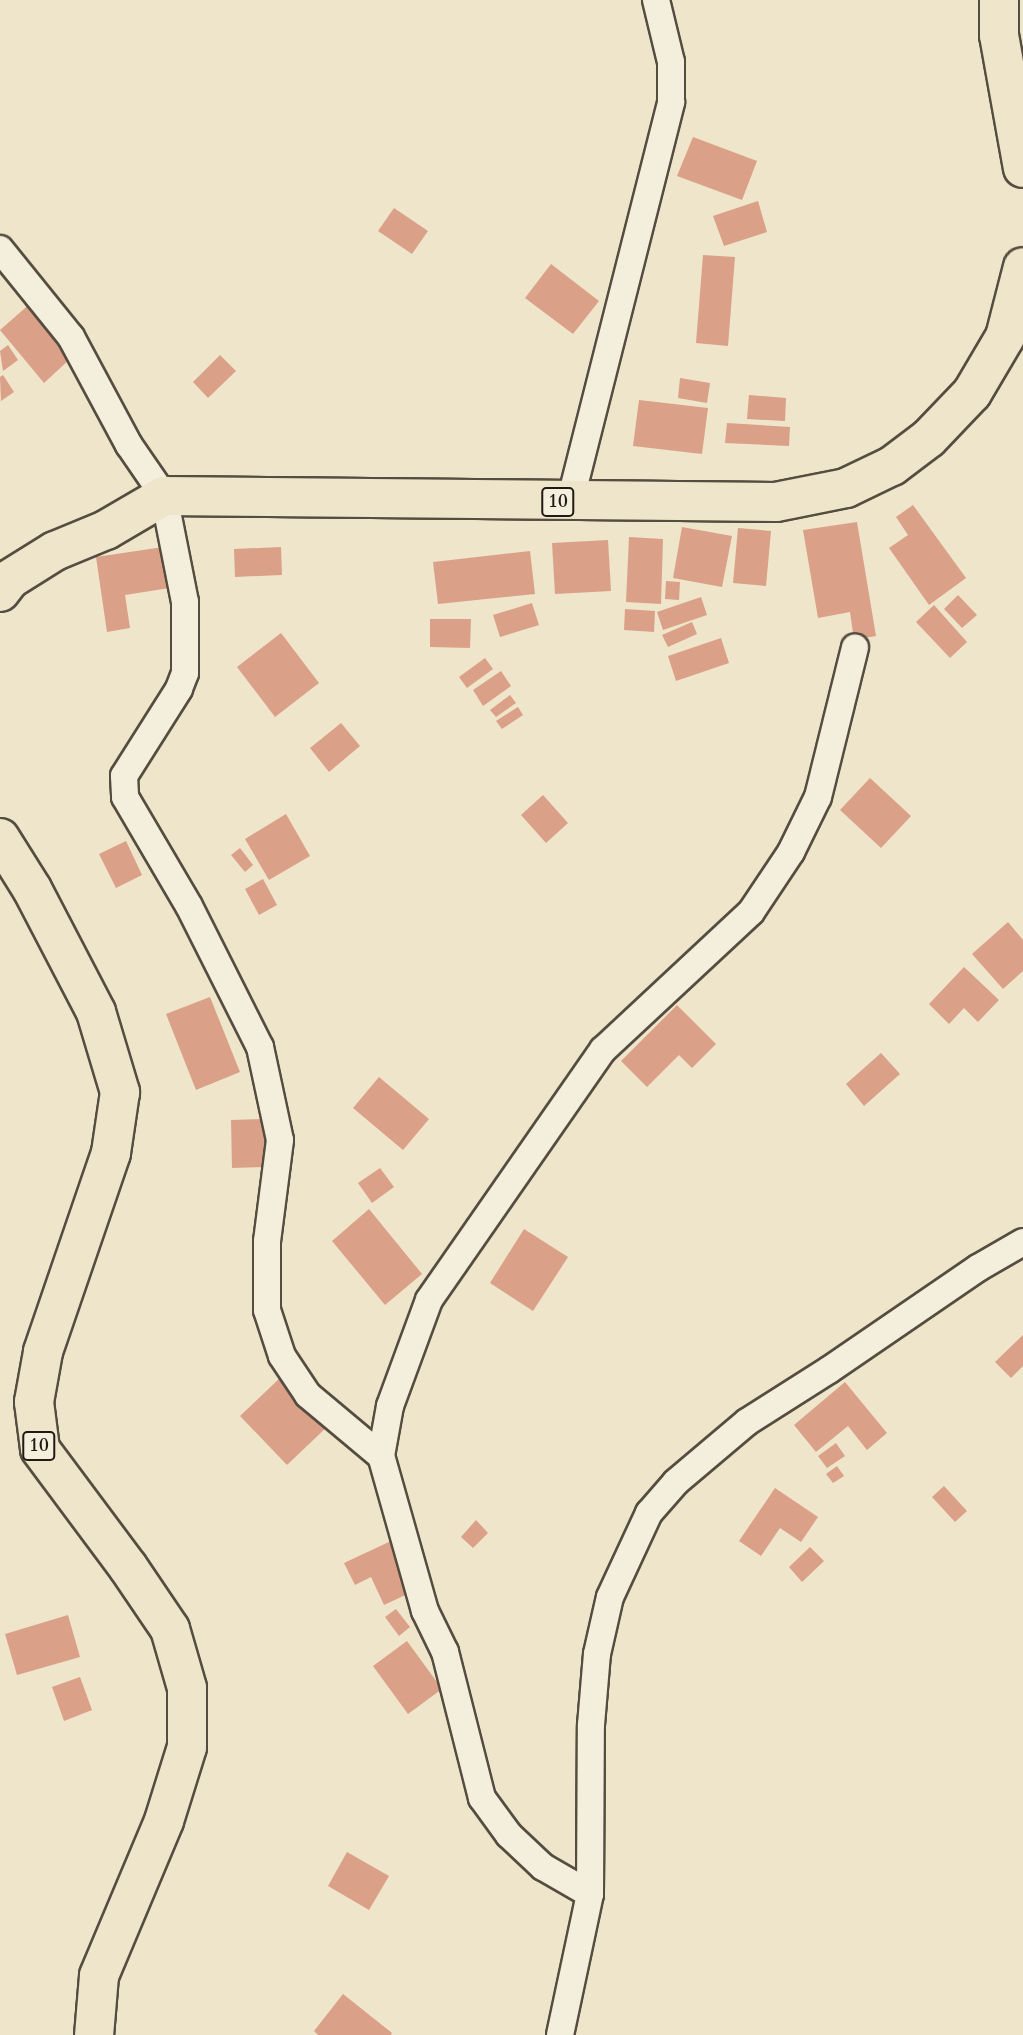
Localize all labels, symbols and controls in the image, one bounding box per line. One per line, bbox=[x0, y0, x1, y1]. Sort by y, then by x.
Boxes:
road number: 10 bbox=[540, 486, 576, 517]
road number: 10 bbox=[22, 1430, 56, 1462]

